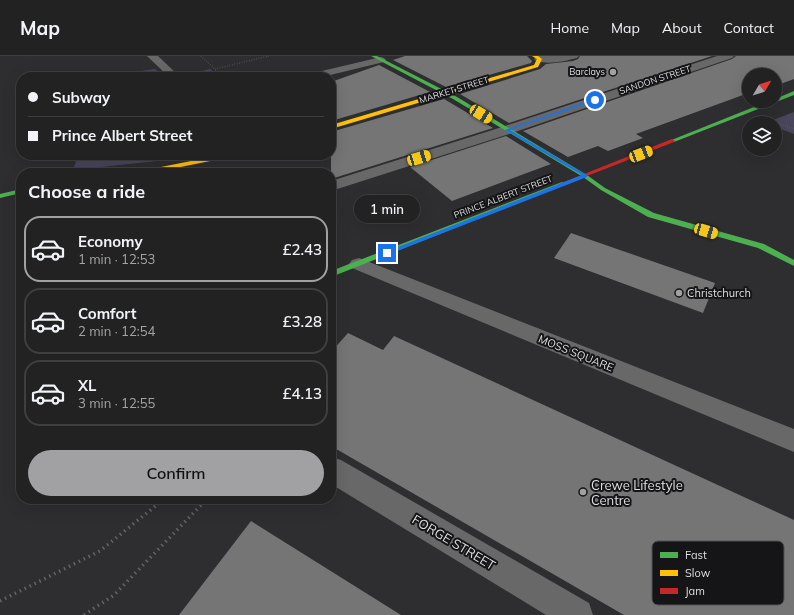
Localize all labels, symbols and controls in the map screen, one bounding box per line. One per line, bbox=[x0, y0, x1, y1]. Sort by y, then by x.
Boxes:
text: Map bbox=[20, 16, 60, 40]
text: Home bbox=[550, 19, 589, 37]
text: Map bbox=[611, 19, 640, 37]
text: About bbox=[662, 19, 702, 37]
text: Contact bbox=[724, 19, 774, 37]
street label: SANDON STREET bbox=[618, 63, 693, 96]
place label: Barclays bbox=[569, 66, 605, 78]
marker: Barclays bbox=[608, 67, 618, 77]
north arrow bbox=[742, 68, 782, 108]
map controls bbox=[742, 68, 782, 156]
street label: MARKET STREET bbox=[418, 74, 491, 105]
text: Subway bbox=[52, 88, 110, 107]
route start bbox=[586, 91, 604, 109]
car bbox=[468, 103, 494, 125]
button: layers bbox=[742, 116, 782, 156]
text: Prince Albert Street bbox=[52, 126, 192, 145]
car bbox=[628, 144, 654, 164]
car bbox=[406, 149, 432, 167]
street label: PRINCE ALBERT STREET bbox=[452, 172, 554, 220]
text: Choose a ride bbox=[28, 180, 145, 203]
callout: 1 min bbox=[354, 195, 420, 223]
text: 1 min bbox=[370, 201, 404, 217]
car bbox=[693, 222, 719, 240]
icon: car bbox=[30, 231, 66, 267]
text: Economy bbox=[78, 232, 143, 251]
text: £2.43 bbox=[282, 240, 322, 259]
route end bbox=[378, 244, 396, 262]
text: 1 min · 12:53 bbox=[78, 251, 155, 267]
place label: Christchurch bbox=[687, 286, 751, 300]
marker: Christchurch bbox=[674, 288, 684, 298]
icon: car bbox=[30, 303, 66, 339]
text: Comfort bbox=[78, 304, 136, 323]
text: £3.28 bbox=[282, 312, 322, 331]
text: 2 min · 12:54 bbox=[78, 323, 155, 339]
street label: MOSS SQUARE bbox=[536, 332, 616, 374]
icon: car bbox=[30, 375, 66, 411]
text: XL bbox=[78, 376, 96, 395]
text: £4.13 bbox=[282, 384, 322, 403]
text: 3 min · 12:55 bbox=[78, 395, 155, 411]
button: Confirm bbox=[28, 450, 324, 496]
place label: Crewe Lifestyle Centre bbox=[591, 477, 683, 508]
marker: Crewe Lifestyle Centre bbox=[578, 487, 588, 497]
street label: FORGE STREET bbox=[409, 511, 499, 573]
legend bbox=[652, 541, 784, 605]
text: Fast bbox=[685, 548, 707, 562]
text: Slow bbox=[685, 566, 711, 580]
text: Jam bbox=[685, 584, 705, 598]

